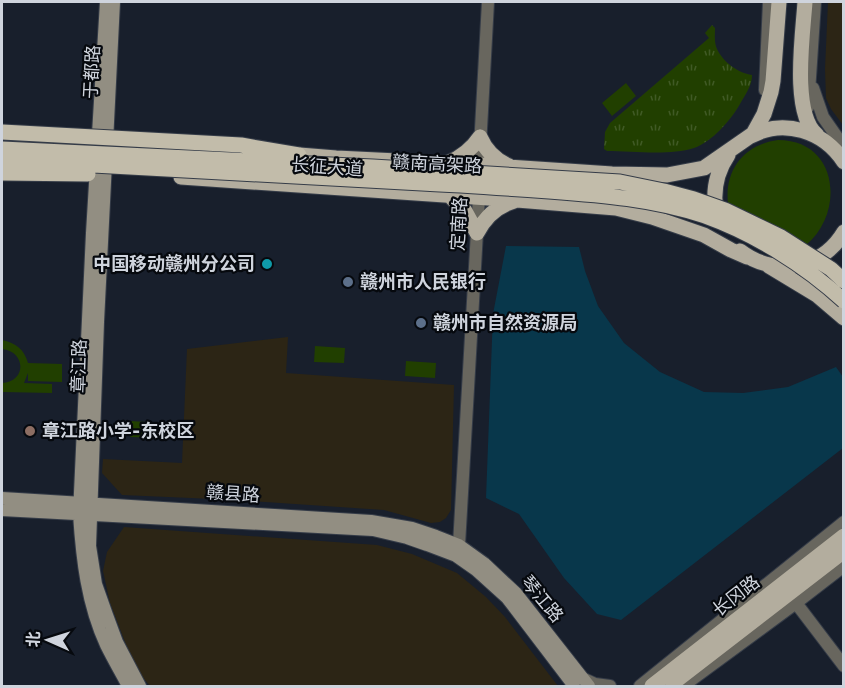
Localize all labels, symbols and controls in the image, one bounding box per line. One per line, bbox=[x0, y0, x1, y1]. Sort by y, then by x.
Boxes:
street label: 于都路 bbox=[80, 44, 103, 99]
street label: 赣南高架路 bbox=[392, 151, 483, 176]
street label: 长征大道 bbox=[290, 154, 364, 179]
street label: 定南路 bbox=[447, 196, 470, 251]
place label: 中国移动赣州分公司 bbox=[93, 253, 255, 274]
marker: 中国移动赣州分公司 bbox=[260, 257, 274, 271]
place label: 赣州市人民银行 bbox=[360, 271, 486, 292]
marker: 赣州市人民银行 bbox=[341, 275, 355, 289]
place label: 赣州市自然资源局 bbox=[433, 312, 577, 333]
marker: 赣州市自然资源局 bbox=[414, 316, 428, 330]
street label: 章江路 bbox=[67, 339, 90, 393]
place label: 章江路小学-东校区 bbox=[42, 420, 194, 441]
marker: 章江路小学-东校区 bbox=[23, 424, 37, 438]
street label: 赣县路 bbox=[205, 481, 261, 506]
street label: 琴江路 bbox=[517, 571, 568, 626]
street label: 长冈路 bbox=[708, 571, 763, 621]
north arrow bbox=[18, 610, 78, 670]
text: 北 bbox=[24, 631, 43, 648]

